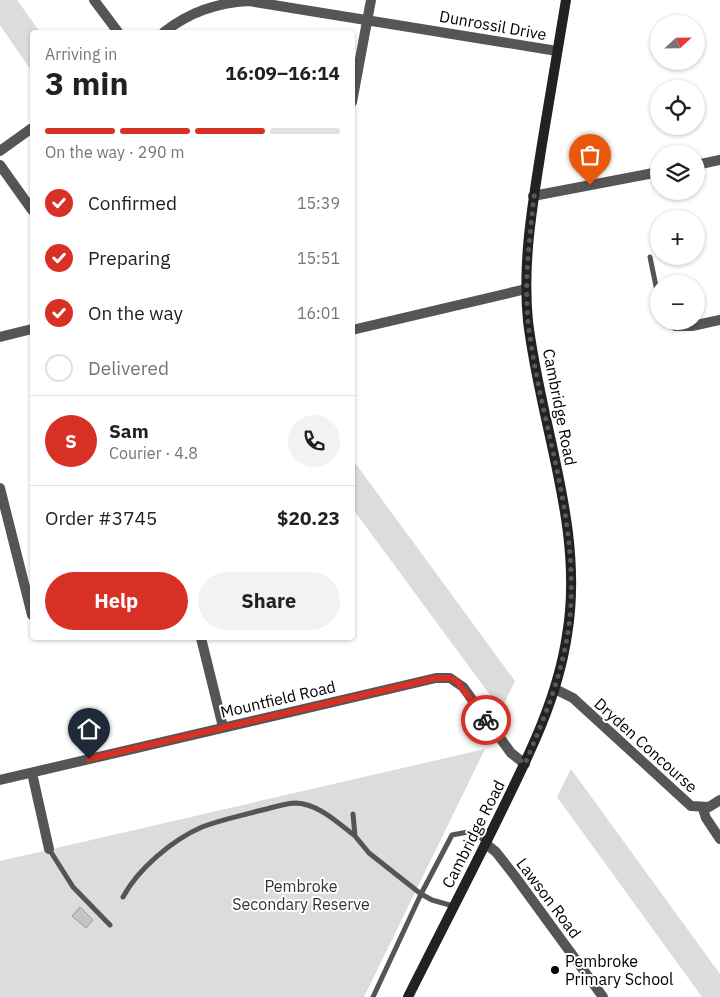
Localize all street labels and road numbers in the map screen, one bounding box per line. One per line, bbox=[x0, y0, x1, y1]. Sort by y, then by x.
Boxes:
street label: Dunrossil Drive bbox=[438, 6, 548, 44]
street label: Cambridge Road bbox=[539, 347, 581, 467]
street label: Mountfield Road bbox=[218, 676, 338, 722]
street label: Dryden Concourse bbox=[590, 693, 702, 797]
street label: Cambridge Road bbox=[437, 777, 509, 891]
street label: Lawson Road bbox=[512, 854, 586, 942]

